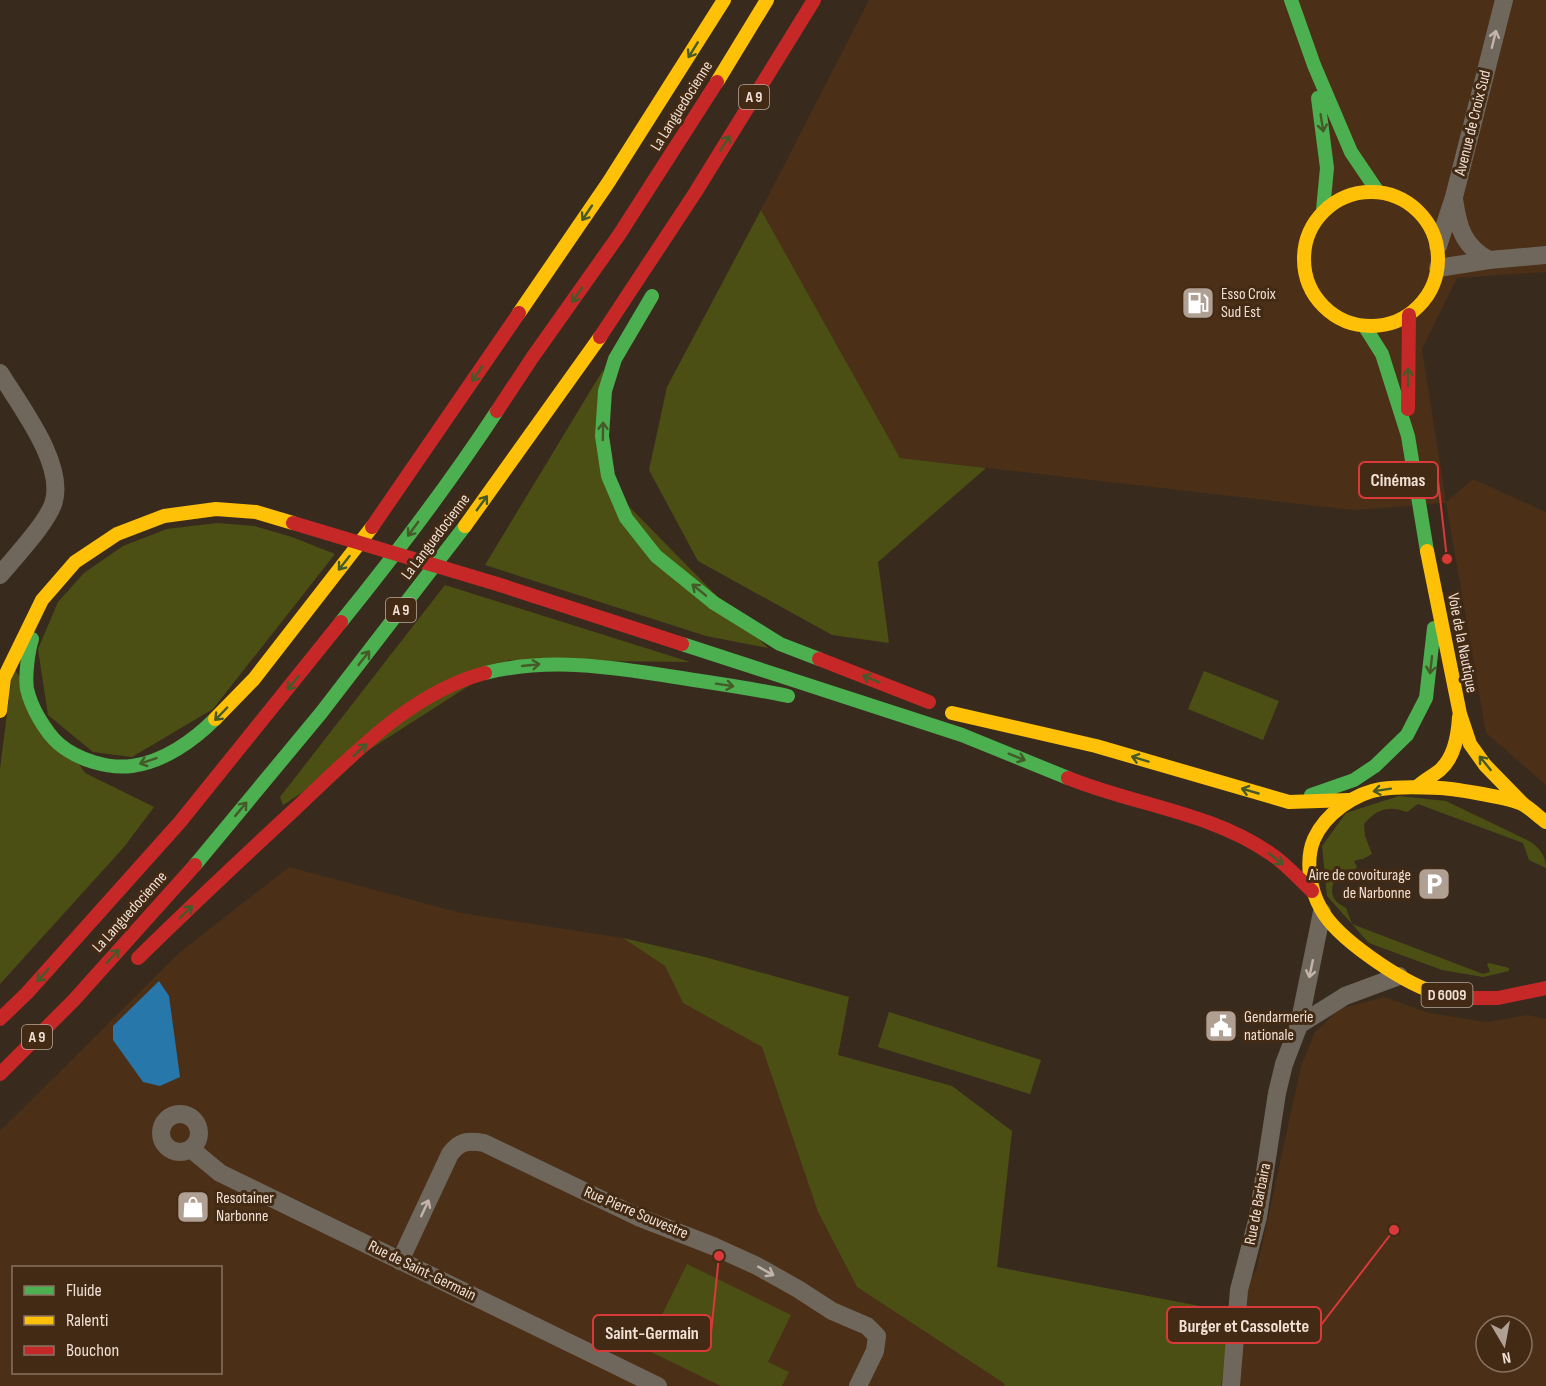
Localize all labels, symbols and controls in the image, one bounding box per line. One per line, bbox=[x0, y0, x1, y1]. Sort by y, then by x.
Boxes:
one-way arrow bbox=[1488, 30, 1500, 49]
one-way arrow bbox=[687, 41, 699, 58]
street label: La Languedocienne bbox=[647, 58, 717, 154]
street label: Avenue de Croix Sud bbox=[1451, 68, 1495, 179]
road number: A 9 bbox=[739, 85, 769, 109]
one-way arrow bbox=[1317, 113, 1328, 132]
one-way arrow bbox=[719, 135, 732, 152]
one-way arrow bbox=[581, 205, 593, 221]
fuel station icon: Esso Croix Sud Est bbox=[1180, 285, 1216, 321]
place label: Esso Croix Sud Est bbox=[1221, 285, 1276, 322]
one-way arrow bbox=[571, 286, 583, 302]
one-way arrow bbox=[471, 366, 483, 382]
one-way arrow bbox=[1402, 368, 1414, 388]
one-way arrow bbox=[597, 421, 608, 441]
callout: Cinémas bbox=[1359, 462, 1438, 498]
text: Cinémas bbox=[1371, 470, 1425, 491]
street label: La Languedocienne bbox=[398, 490, 474, 584]
one-way arrow bbox=[476, 495, 488, 511]
one-way arrow bbox=[407, 521, 419, 537]
one-way arrow bbox=[337, 555, 350, 571]
one-way arrow bbox=[691, 584, 707, 597]
street label: Voie de la Nautique bbox=[1443, 591, 1481, 695]
road number: A 9 bbox=[386, 598, 416, 622]
one-way arrow bbox=[357, 650, 370, 666]
one-way arrow bbox=[1425, 654, 1436, 674]
one-way arrow bbox=[521, 659, 541, 670]
one-way arrow bbox=[862, 673, 881, 684]
one-way arrow bbox=[287, 675, 300, 691]
one-way arrow bbox=[715, 679, 734, 690]
one-way arrow bbox=[214, 707, 228, 722]
one-way arrow bbox=[353, 743, 368, 757]
one-way arrow bbox=[1007, 752, 1025, 763]
one-way arrow bbox=[1131, 753, 1150, 764]
one-way arrow bbox=[1478, 755, 1491, 771]
one-way arrow bbox=[139, 757, 158, 768]
one-way arrow bbox=[1241, 784, 1260, 796]
one-way arrow bbox=[1373, 785, 1393, 796]
one-way arrow bbox=[234, 802, 248, 817]
one-way arrow bbox=[1268, 852, 1284, 865]
place label: Aire de covoiturage de Narbonne bbox=[1308, 866, 1411, 903]
parking icon: Aire de covoiturage de Narbonne bbox=[1416, 866, 1452, 902]
street label: La Languedocienne bbox=[89, 868, 171, 956]
one-way arrow bbox=[178, 905, 193, 920]
one-way arrow bbox=[106, 949, 120, 964]
one-way arrow bbox=[1305, 958, 1316, 978]
one-way arrow bbox=[36, 967, 50, 982]
road number: D 6009 bbox=[1422, 983, 1472, 1007]
public building icon: Gendarmerie nationale bbox=[1203, 1008, 1239, 1044]
place label: Gendarmerie nationale bbox=[1244, 1008, 1313, 1045]
road number: A 9 bbox=[22, 1025, 52, 1049]
street label: Rue de Barbaira bbox=[1241, 1162, 1275, 1246]
street label: Rue Pierre Souvestre bbox=[581, 1183, 691, 1243]
shop icon: Resotainer Narbonne bbox=[175, 1189, 211, 1225]
place label: Resotainer Narbonne bbox=[216, 1189, 274, 1226]
one-way arrow bbox=[419, 1199, 431, 1217]
street label: Rue de Saint-Germain bbox=[365, 1237, 479, 1305]
one-way arrow bbox=[757, 1265, 774, 1277]
legend bbox=[12, 1266, 222, 1374]
text: Fluide bbox=[66, 1280, 102, 1301]
callout: Burger et Cassolette bbox=[1167, 1307, 1321, 1343]
text: Ralenti bbox=[66, 1310, 108, 1331]
north arrow bbox=[1474, 1314, 1534, 1374]
callout: Saint-Germain bbox=[593, 1315, 711, 1351]
text: Burger et Cassolette bbox=[1179, 1316, 1309, 1337]
text: Saint-Germain bbox=[605, 1323, 699, 1344]
text: Bouchon bbox=[66, 1340, 119, 1361]
text: N bbox=[1500, 1347, 1512, 1367]

